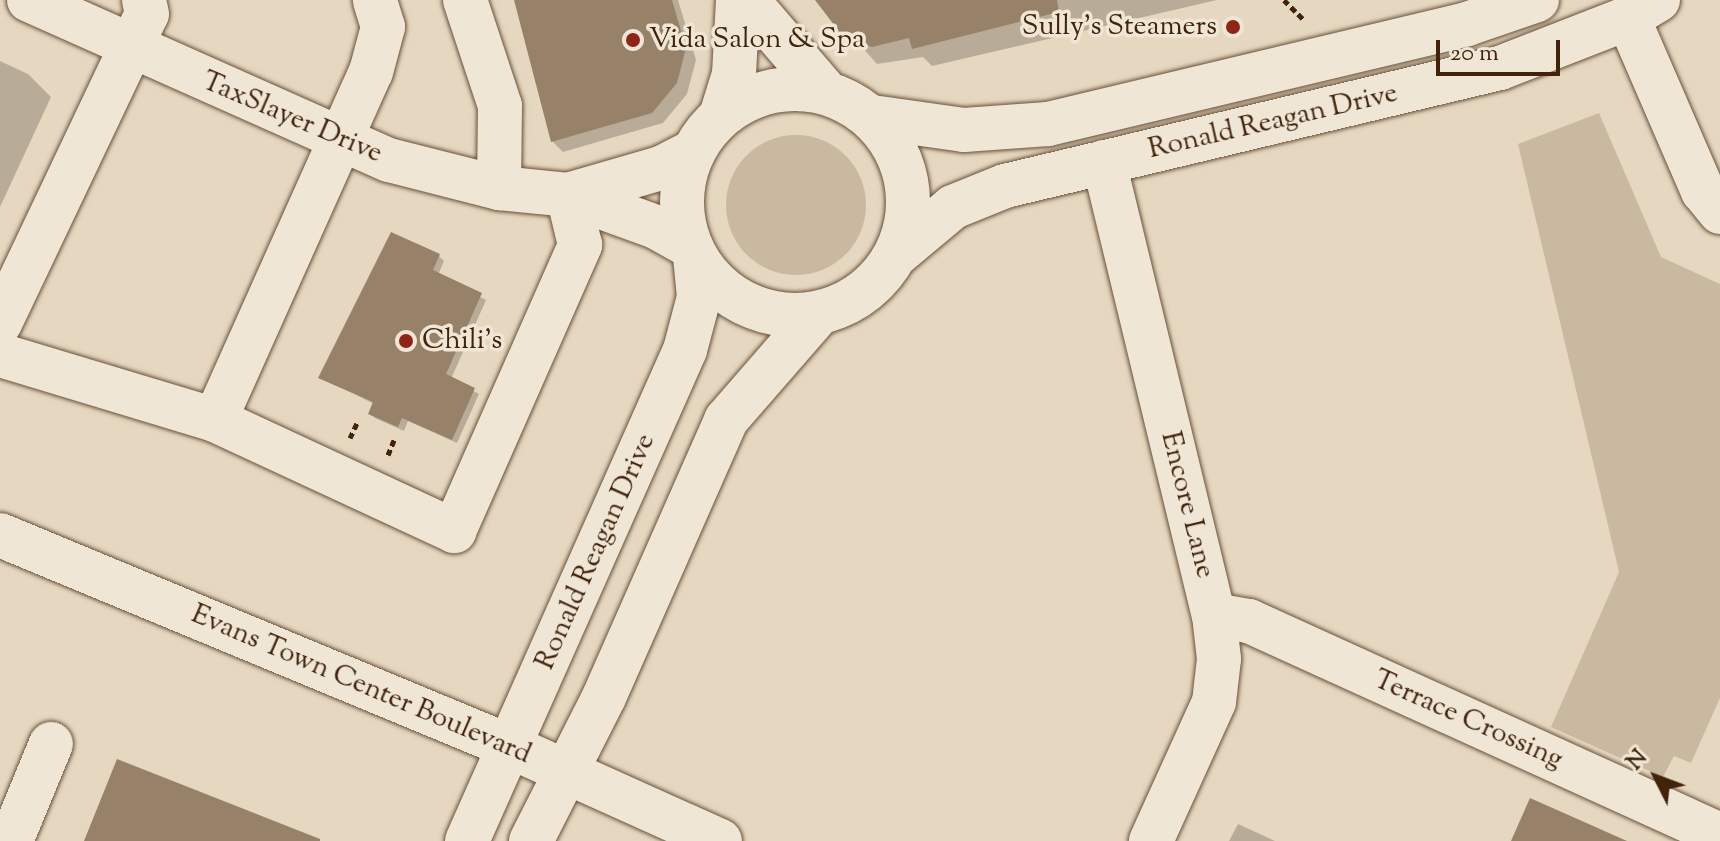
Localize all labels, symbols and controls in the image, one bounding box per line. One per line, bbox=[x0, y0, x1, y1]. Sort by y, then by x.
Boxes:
place label: Sully's Steamers bbox=[1022, 10, 1217, 44]
marker: Sully's Steamers bbox=[1224, 18, 1242, 36]
place label: Vida Salon & Spa bbox=[649, 23, 865, 57]
scale bar bbox=[1440, 24, 1564, 74]
marker: Vida Salon & Spa bbox=[624, 31, 642, 49]
text: 20 m bbox=[1450, 37, 1499, 71]
street label: TaxSlayer Drive bbox=[197, 65, 387, 171]
street label: Ronald Reagan Drive bbox=[1145, 77, 1401, 167]
place label: Chili's bbox=[422, 324, 502, 358]
marker: Chili's bbox=[397, 332, 415, 350]
street label: Encore Lane bbox=[1153, 428, 1221, 582]
street label: Ronald Reagan Drive bbox=[529, 429, 663, 675]
street label: Evans Town Center Boulevard bbox=[186, 598, 536, 772]
street label: Terrace Crossing bbox=[1368, 663, 1568, 777]
north arrow bbox=[1616, 737, 1696, 817]
text: N bbox=[1620, 744, 1656, 778]

